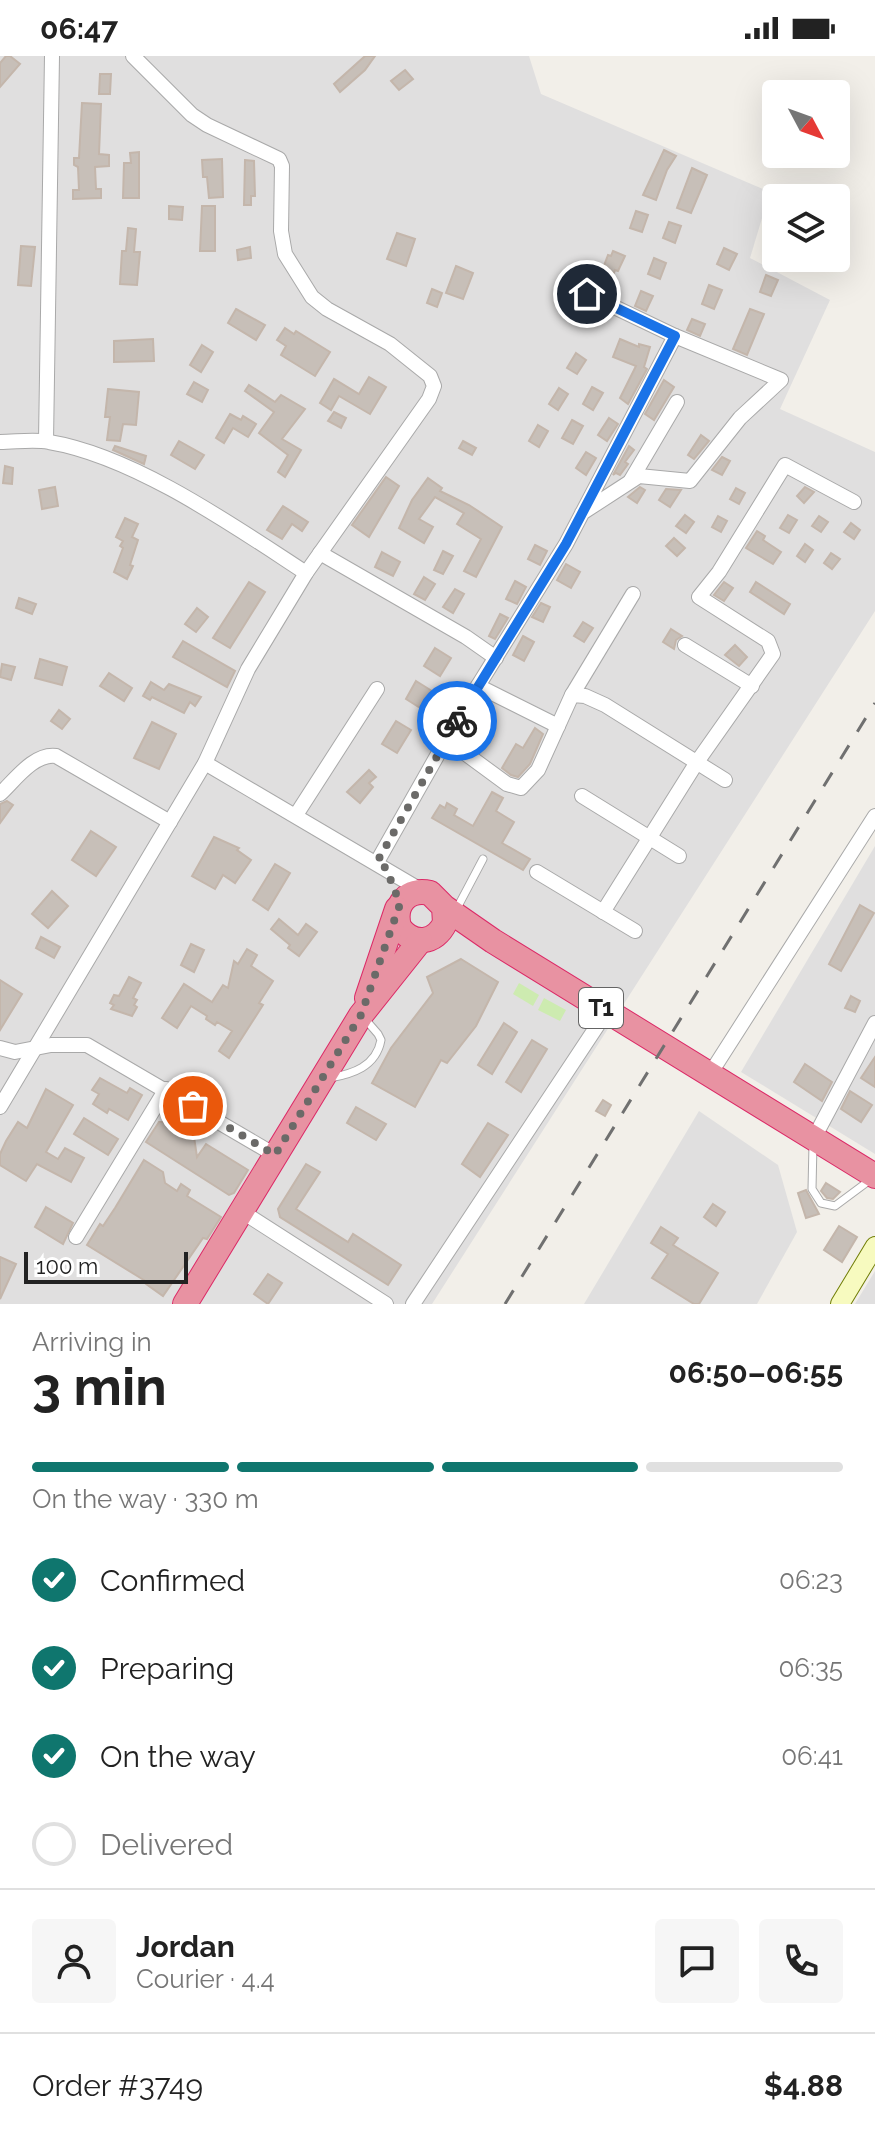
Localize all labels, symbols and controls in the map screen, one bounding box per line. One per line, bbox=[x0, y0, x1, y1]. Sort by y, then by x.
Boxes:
text: 06:47 bbox=[40, 11, 118, 46]
north arrow bbox=[762, 80, 850, 168]
map controls bbox=[762, 80, 850, 272]
button: layers bbox=[762, 184, 850, 272]
pin bbox=[553, 260, 621, 328]
icon: home bbox=[565, 272, 609, 316]
courier bbox=[417, 681, 497, 761]
icon: bike bbox=[435, 699, 479, 743]
road number: T1 bbox=[579, 988, 623, 1028]
pin bbox=[159, 1072, 227, 1140]
icon: bag bbox=[171, 1084, 215, 1128]
scale bar bbox=[24, 1248, 188, 1284]
text: 100 m bbox=[36, 1253, 98, 1279]
text: Arriving in bbox=[32, 1327, 152, 1357]
text: 06:50–06:55 bbox=[669, 1355, 843, 1390]
text: 3 min bbox=[32, 1356, 167, 1417]
text: On the way · 330 m bbox=[32, 1484, 259, 1514]
icon: check bbox=[32, 1558, 76, 1602]
text: Confirmed bbox=[100, 1563, 245, 1598]
text: 06:23 bbox=[779, 1565, 843, 1595]
icon: check bbox=[32, 1646, 76, 1690]
text: Preparing bbox=[100, 1651, 234, 1686]
text: 06:35 bbox=[778, 1653, 843, 1683]
icon: check bbox=[32, 1734, 76, 1778]
text: On the way bbox=[100, 1739, 256, 1774]
text: 06:41 bbox=[781, 1741, 843, 1771]
text: Delivered bbox=[100, 1827, 233, 1862]
button: person bbox=[32, 1919, 116, 2003]
button: chat bbox=[655, 1919, 739, 2003]
button: phone bbox=[759, 1919, 843, 2003]
text: Jordan bbox=[136, 1929, 235, 1964]
text: Courier · 4.4 bbox=[136, 1964, 275, 1994]
text: Order #3749 bbox=[32, 2068, 203, 2103]
text: $4.88 bbox=[764, 2068, 843, 2103]

